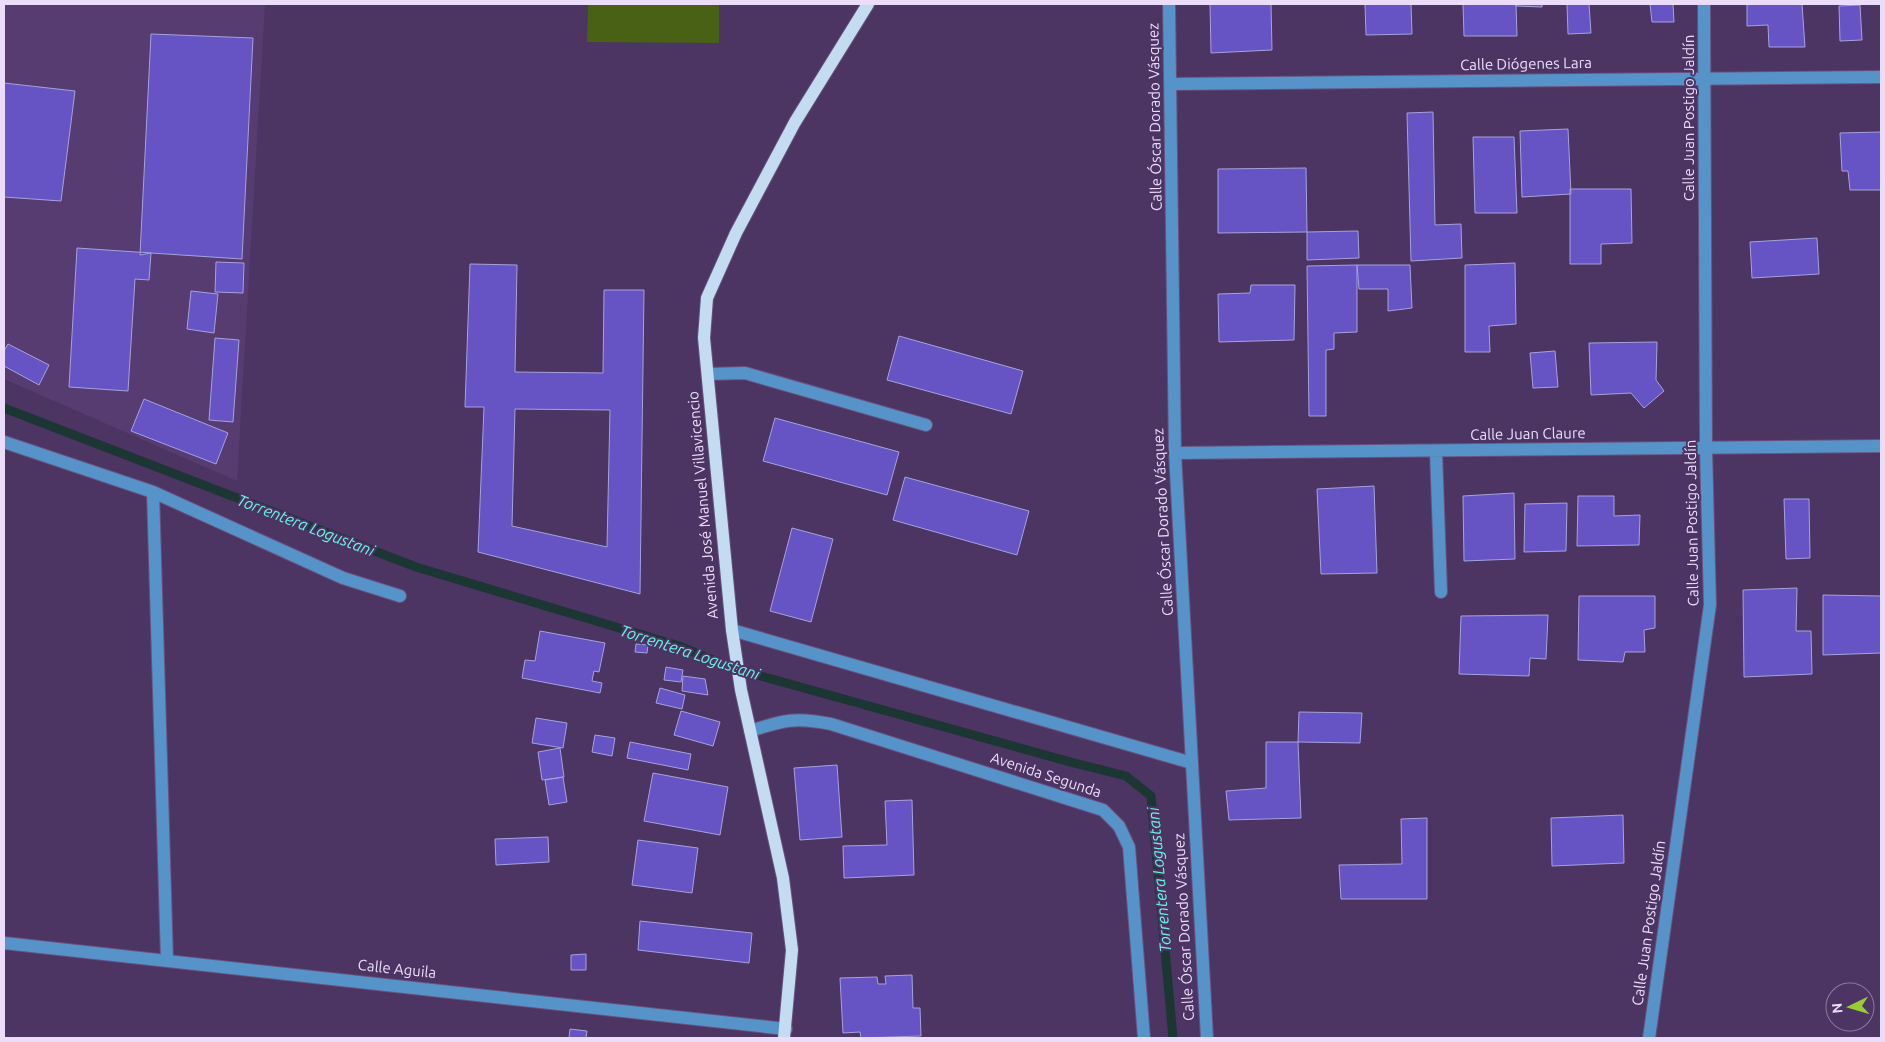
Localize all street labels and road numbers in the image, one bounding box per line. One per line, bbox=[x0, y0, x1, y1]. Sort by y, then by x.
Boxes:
street label: Calle Óscar Dorado Vásquez bbox=[1144, 23, 1165, 211]
street label: Calle Juan Postigo Jaldín bbox=[1680, 35, 1697, 201]
street label: Calle Diógenes Lara bbox=[1460, 54, 1592, 73]
street label: Avenida José Manuel Villavicencio bbox=[684, 390, 721, 620]
street label: Calle Juan Claure bbox=[1470, 424, 1586, 443]
street label: Calle Óscar Dorado Vásquez bbox=[1149, 428, 1176, 616]
street label: Calle Juan Postigo Jaldín bbox=[1682, 440, 1701, 606]
street label: Avenida Segunda bbox=[989, 749, 1104, 800]
street label: Calle Óscar Dorado Vásquez bbox=[1170, 833, 1197, 1021]
street label: Calle Juan Postigo Jaldín bbox=[1628, 839, 1669, 1007]
street label: Calle Aguila bbox=[357, 956, 437, 981]

